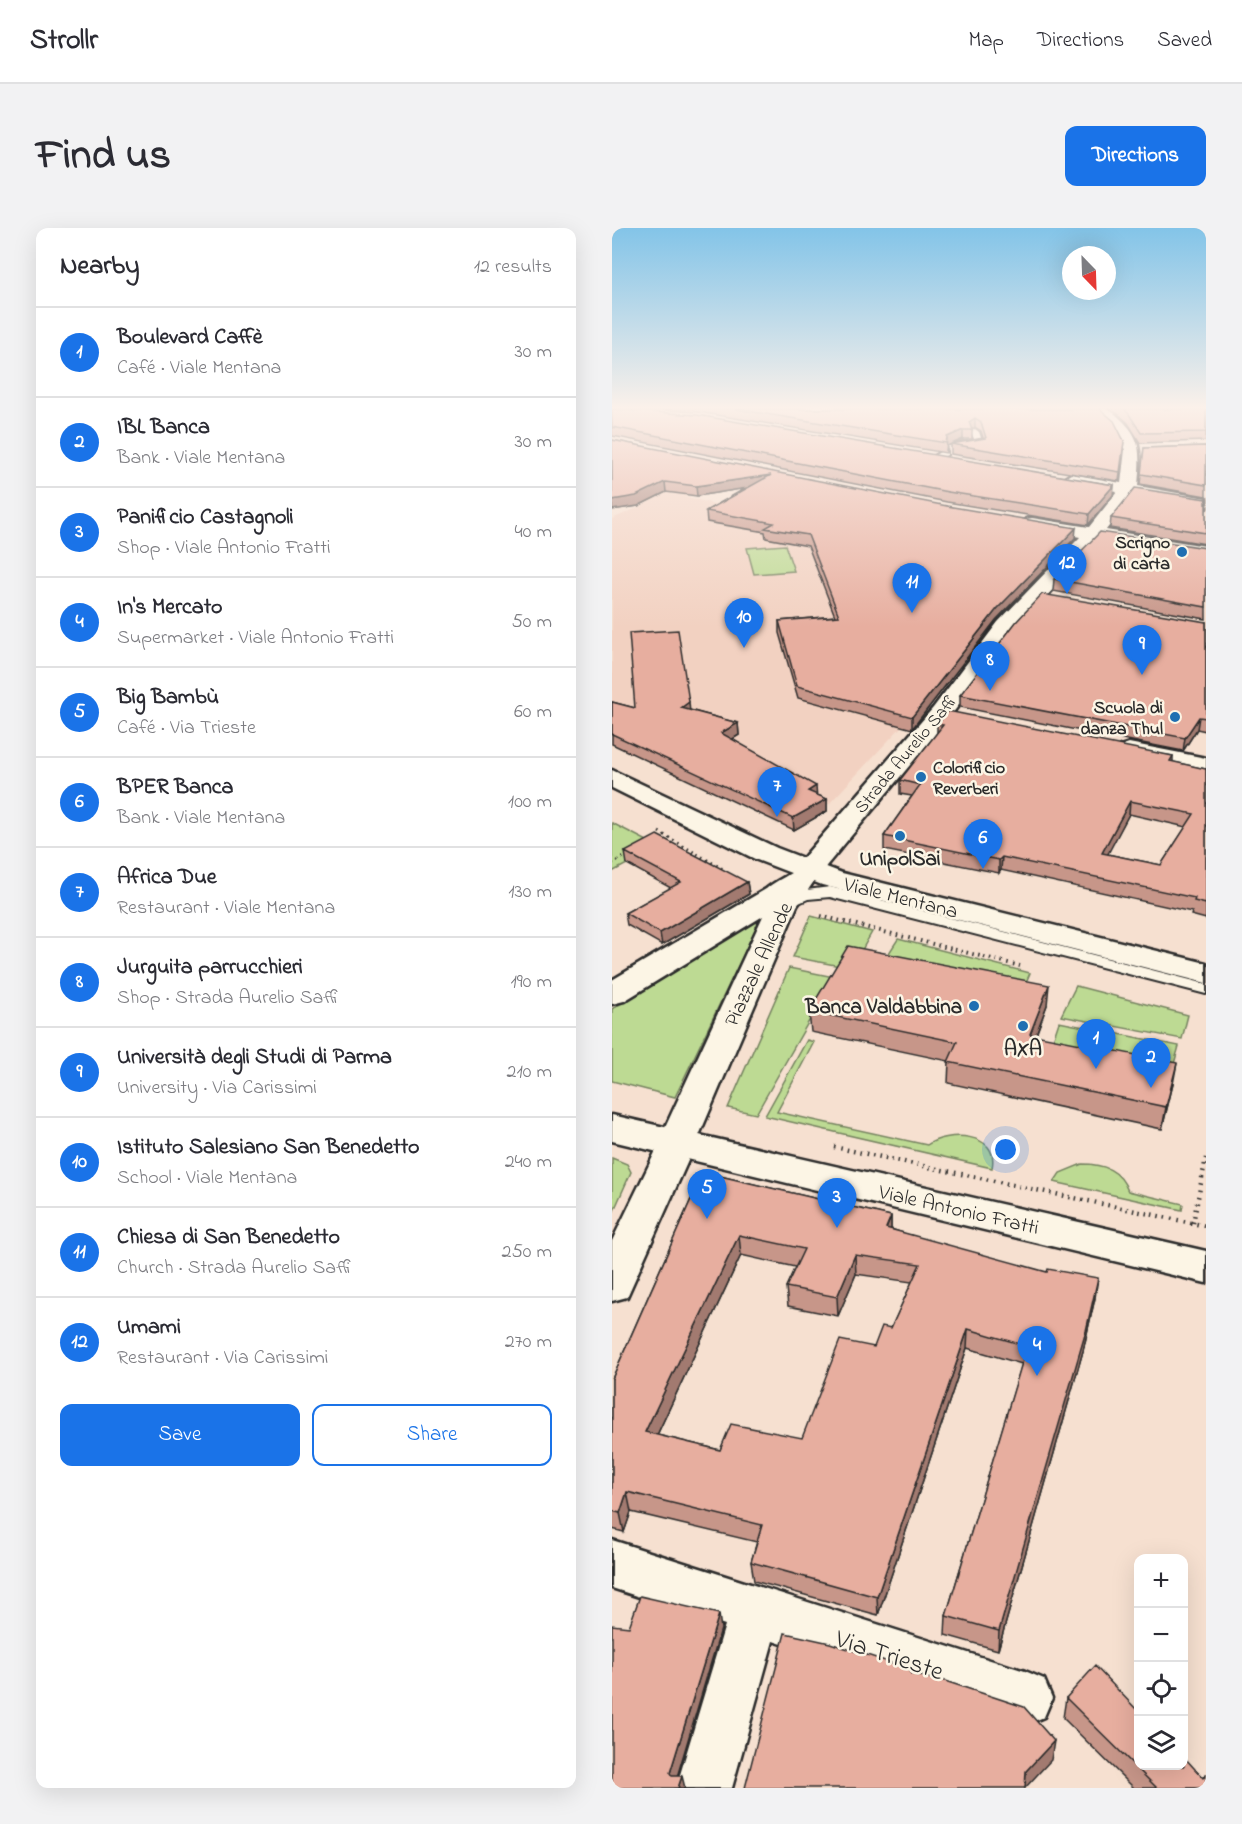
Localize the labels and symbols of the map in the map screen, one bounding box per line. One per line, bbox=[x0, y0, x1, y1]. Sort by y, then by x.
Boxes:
north arrow bbox=[1062, 246, 1116, 300]
place label: Scrigno di carta bbox=[1113, 531, 1170, 578]
pin: 12 bbox=[1048, 544, 1086, 594]
marker: Scrigno di carta bbox=[1175, 545, 1189, 559]
pin: 11 bbox=[892, 564, 932, 613]
pin: 10 bbox=[724, 598, 764, 648]
pin: 9 bbox=[1122, 626, 1162, 675]
pin: 8 bbox=[970, 642, 1010, 691]
street label: Strada Aurelio Saffi bbox=[849, 690, 964, 820]
place label: Scuola di danza Thul bbox=[1080, 696, 1163, 743]
marker: Scuola di danza Thul bbox=[1168, 710, 1182, 724]
place label: Colorificio Reverberi bbox=[933, 756, 1005, 803]
pin: 7 bbox=[758, 768, 796, 817]
marker: Colorificio Reverberi bbox=[914, 770, 928, 784]
pin: 6 bbox=[964, 820, 1003, 869]
marker: UnipolSai bbox=[893, 829, 907, 843]
place label: UnipolSai bbox=[859, 845, 941, 875]
street label: Viale Mentana bbox=[839, 870, 961, 928]
street label: Piazzale Allende bbox=[718, 897, 802, 1032]
place label: Banca Valdabbina bbox=[804, 993, 962, 1023]
marker: Banca Valdabbina bbox=[967, 999, 981, 1013]
marker: AXA bbox=[1016, 1019, 1030, 1033]
pin: 1 bbox=[1076, 1020, 1116, 1069]
place label: AXA bbox=[1004, 1035, 1042, 1065]
pin: 2 bbox=[1132, 1038, 1170, 1088]
your location bbox=[991, 1135, 1020, 1164]
pin: 5 bbox=[688, 1170, 727, 1219]
pin: 3 bbox=[818, 1178, 856, 1228]
street label: Viale Antonio Fratti bbox=[875, 1178, 1042, 1244]
pin: 4 bbox=[1018, 1326, 1056, 1376]
street label: Via Trieste bbox=[829, 1621, 948, 1692]

